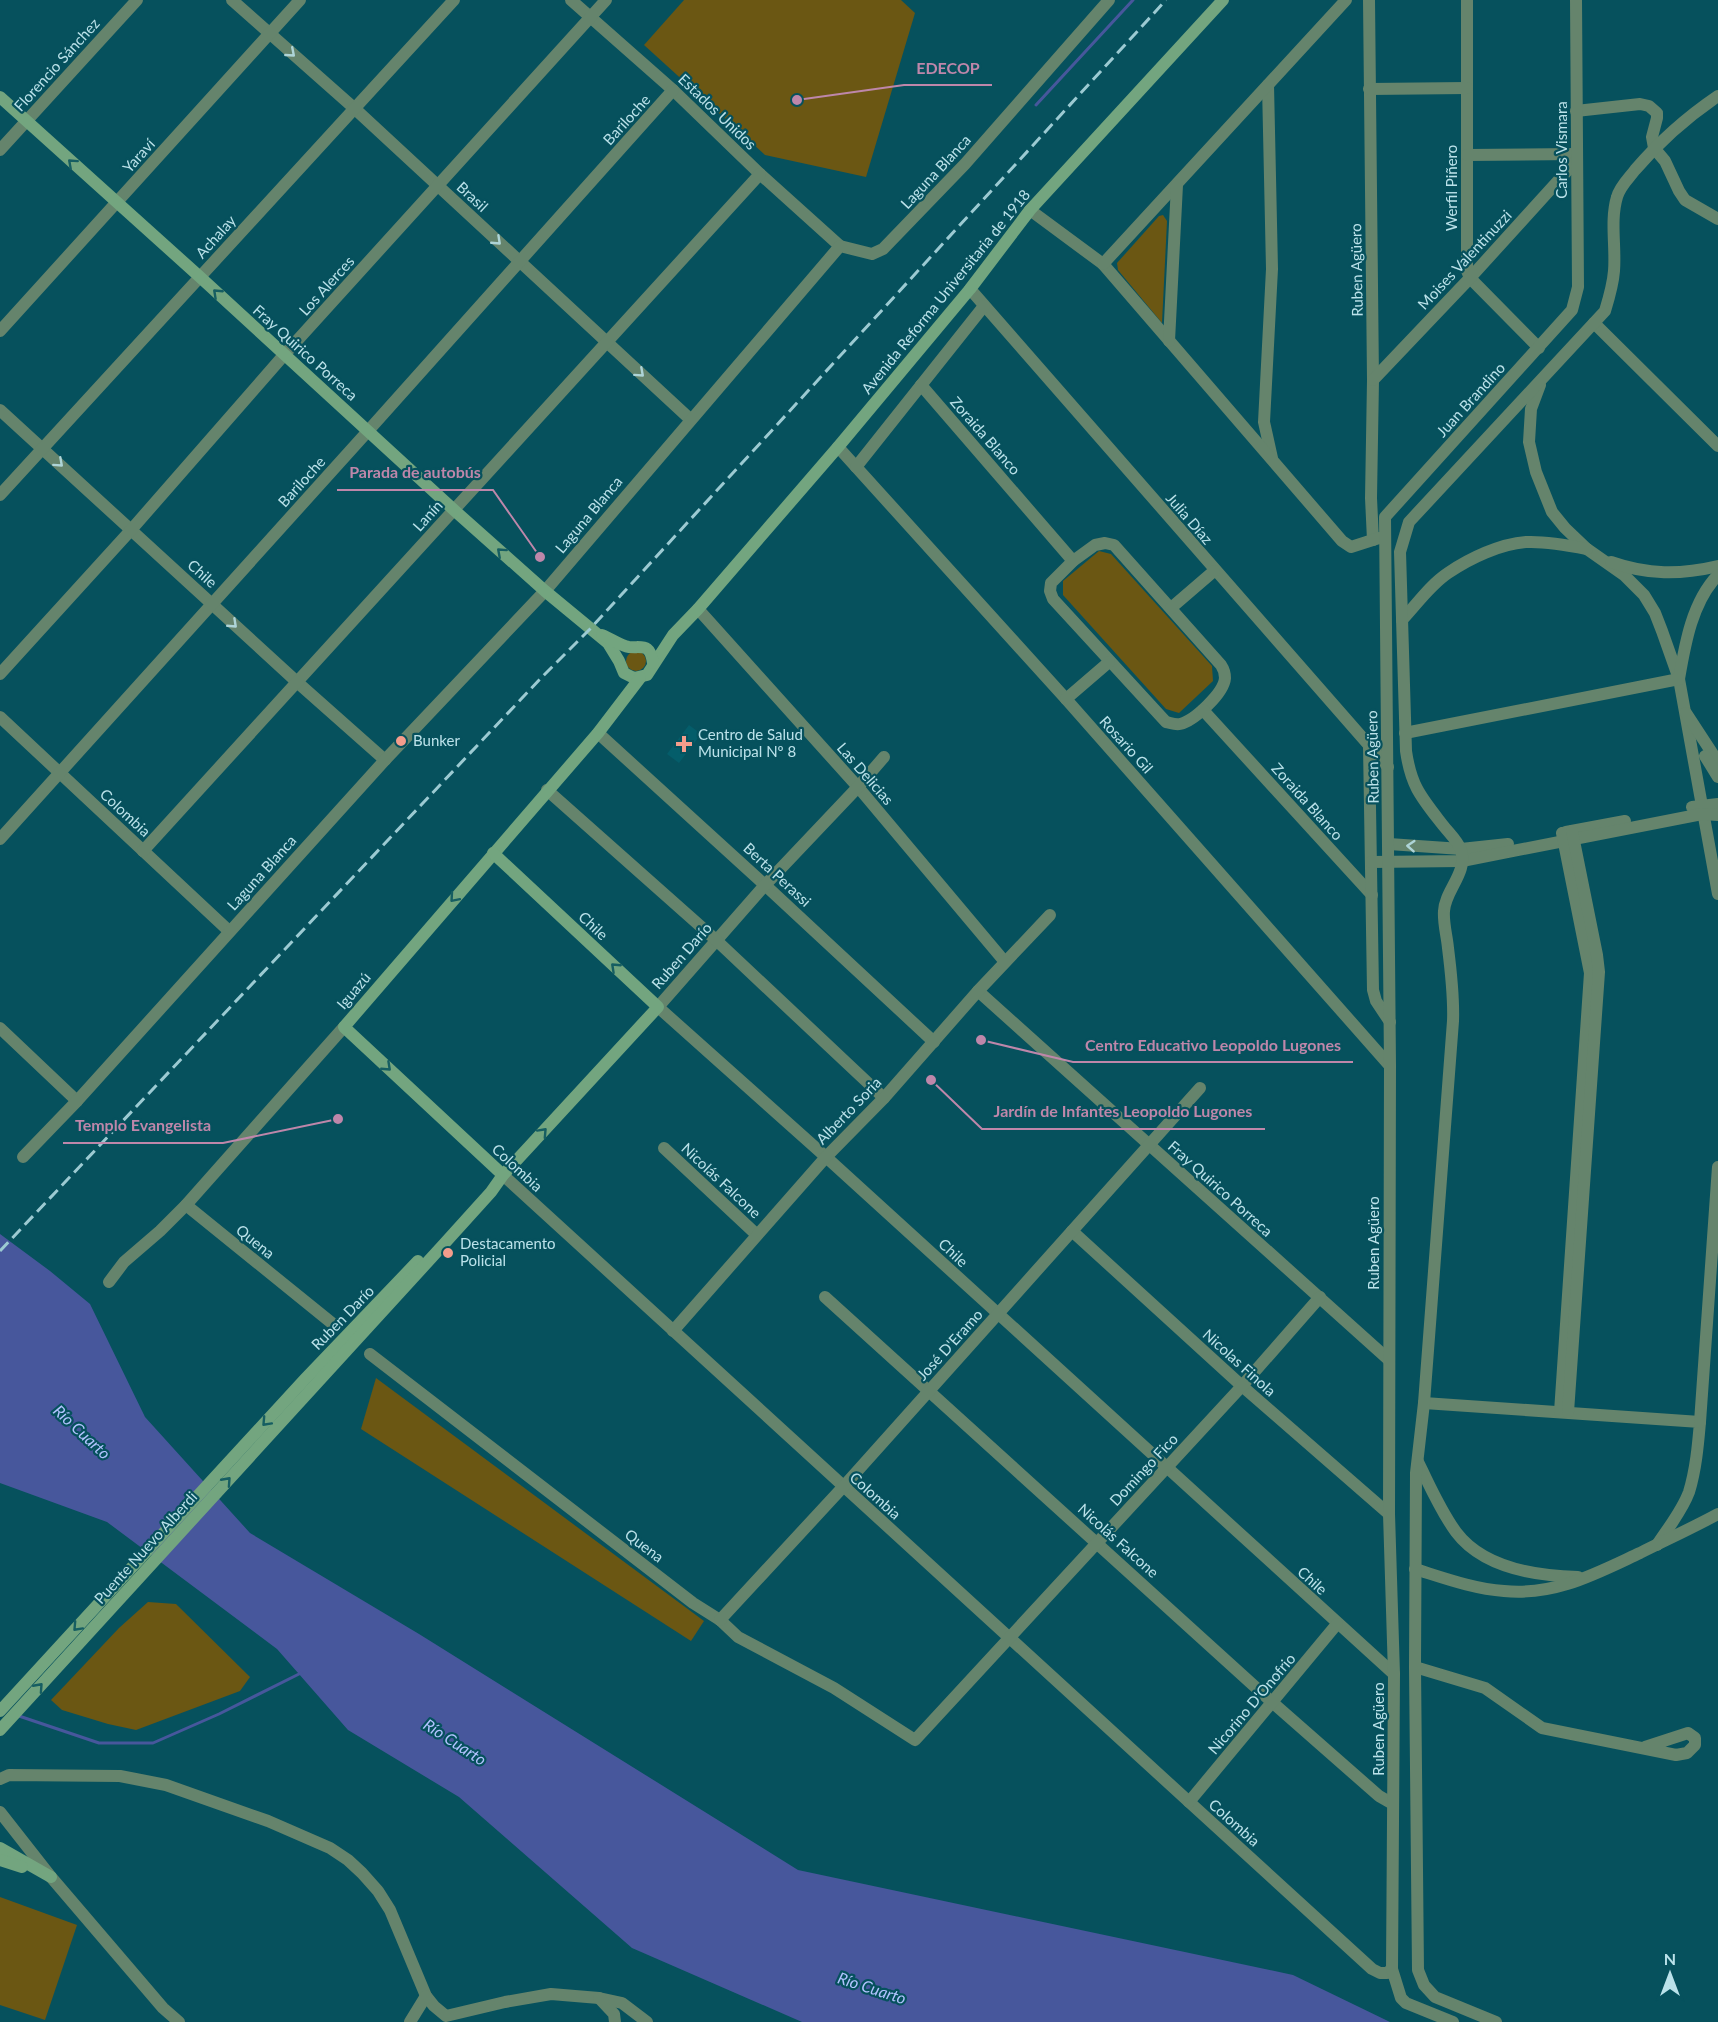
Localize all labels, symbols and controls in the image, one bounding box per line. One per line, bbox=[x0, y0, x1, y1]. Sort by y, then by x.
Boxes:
street label: Florencio Sánchez bbox=[10, 14, 103, 115]
one-way arrow bbox=[284, 46, 295, 57]
callout: EDECOP bbox=[904, 51, 992, 85]
text: EDECOP bbox=[916, 58, 980, 77]
street label: Estados Unidos bbox=[675, 70, 760, 153]
street label: Bariloche bbox=[599, 90, 654, 148]
street label: Carlos Vismara bbox=[1552, 101, 1570, 199]
street label: Laguna Blanca bbox=[896, 131, 974, 212]
street label: Yaraví bbox=[118, 134, 159, 176]
street label: Werfil Piñero bbox=[1442, 145, 1460, 231]
one-way arrow bbox=[68, 159, 79, 170]
street label: Brasil bbox=[453, 177, 492, 215]
street label: Avenida Reforma Universitaria de 1918 bbox=[857, 185, 1033, 397]
street label: Moises Valentinuzzi bbox=[1414, 206, 1515, 313]
street label: Achalay bbox=[191, 211, 239, 261]
street label: Ruben Agüero bbox=[1346, 223, 1366, 317]
one-way arrow bbox=[490, 234, 500, 245]
street label: Los Alerces bbox=[295, 252, 358, 319]
one-way arrow bbox=[214, 289, 224, 300]
street label: Fray Quirico Porreca bbox=[250, 301, 362, 404]
street label: Juan Brandino bbox=[1432, 358, 1508, 440]
one-way arrow bbox=[634, 366, 644, 377]
street label: Zoraida Blanco bbox=[947, 393, 1025, 478]
street label: Bariloche bbox=[274, 452, 329, 510]
one-way arrow bbox=[51, 456, 62, 467]
callout: Parada de autobús bbox=[337, 456, 493, 490]
text: Parada de autobús bbox=[349, 462, 481, 481]
street label: Laguna Blanca bbox=[551, 472, 626, 556]
street label: Julia Díaz bbox=[1163, 489, 1217, 548]
street label: Lanín bbox=[409, 496, 446, 535]
one-way arrow bbox=[497, 548, 508, 559]
street label: Chile bbox=[184, 555, 221, 591]
one-way arrow bbox=[226, 616, 237, 627]
street label: Ruben Agüero bbox=[1362, 710, 1382, 804]
street label: Rosario Gil bbox=[1096, 712, 1157, 777]
place label: Centro de Salud Municipal Nº 8 bbox=[698, 725, 803, 760]
place label: Bunker bbox=[413, 731, 460, 749]
marker: Bunker bbox=[394, 734, 408, 748]
marker: Centro de Salud Municipal Nº 8 bbox=[675, 735, 693, 753]
street label: Las Delicias bbox=[834, 739, 898, 808]
street label: Zoraida Blanco bbox=[1268, 759, 1347, 844]
street label: Colombia bbox=[97, 784, 155, 840]
street label: Laguna Blanca bbox=[223, 831, 300, 913]
street label: Berta Perassi bbox=[740, 839, 815, 910]
one-way arrow bbox=[1406, 840, 1415, 853]
one-way arrow bbox=[450, 891, 461, 901]
street label: Chile bbox=[575, 907, 612, 943]
street label: Ruben Darío bbox=[647, 918, 715, 992]
one-way arrow bbox=[611, 963, 622, 974]
street label: Iguazú bbox=[333, 968, 374, 1013]
callout: Centro Educativo Leopoldo Lugones bbox=[1073, 1028, 1353, 1062]
text: Centro Educativo Leopoldo Lugones bbox=[1085, 1035, 1341, 1054]
one-way arrow bbox=[379, 1059, 390, 1070]
street label: Alberto Soria bbox=[812, 1073, 885, 1148]
callout: Jardín de Infantes Leopoldo Lugones bbox=[982, 1095, 1265, 1129]
text: Jardín de Infantes Leopoldo Lugones bbox=[994, 1101, 1252, 1120]
callout: Templo Evangelista bbox=[63, 1109, 223, 1143]
text: Templo Evangelista bbox=[75, 1115, 211, 1134]
one-way arrow bbox=[535, 1128, 546, 1139]
street label: Fray Quirico Porreca bbox=[1165, 1137, 1277, 1240]
street label: Colombia bbox=[489, 1139, 547, 1195]
street label: Nicolás Falcone bbox=[678, 1139, 765, 1222]
street label: Ruben Agüero bbox=[1364, 1196, 1382, 1290]
street label: Quena bbox=[233, 1220, 278, 1262]
place label: Destacamento Policial bbox=[460, 1234, 556, 1269]
street label: Chile bbox=[935, 1234, 972, 1270]
marker: Destacamento Policial bbox=[441, 1246, 455, 1260]
street label: Ruben Darío bbox=[307, 1281, 377, 1353]
street label: José D'Eramo bbox=[913, 1305, 986, 1384]
street label: Nicolas Finola bbox=[1200, 1325, 1280, 1400]
water label: Río Cuarto bbox=[50, 1401, 115, 1463]
one-way arrow bbox=[262, 1415, 273, 1425]
street label: Domingo Fico bbox=[1105, 1430, 1181, 1509]
street label: Colombia bbox=[847, 1468, 905, 1523]
one-way arrow bbox=[220, 1477, 231, 1488]
street label: Puente Nuevo Alberdi bbox=[90, 1488, 200, 1607]
street label: Nicolás Falcone bbox=[1075, 1499, 1163, 1581]
street label: Quena bbox=[622, 1525, 668, 1566]
street label: Chile bbox=[1294, 1562, 1331, 1598]
one-way arrow bbox=[73, 1621, 84, 1631]
street label: Nicorino D'Onofrio bbox=[1204, 1649, 1299, 1757]
street label: Ruben Agüero bbox=[1369, 1682, 1387, 1776]
one-way arrow bbox=[32, 1683, 43, 1694]
water label: Río Cuarto bbox=[420, 1714, 490, 1769]
street label: Colombia bbox=[1206, 1795, 1264, 1850]
north arrow bbox=[1640, 1944, 1700, 2004]
text: N bbox=[1664, 1949, 1676, 1968]
water label: Río Cuarto bbox=[836, 1968, 909, 2007]

